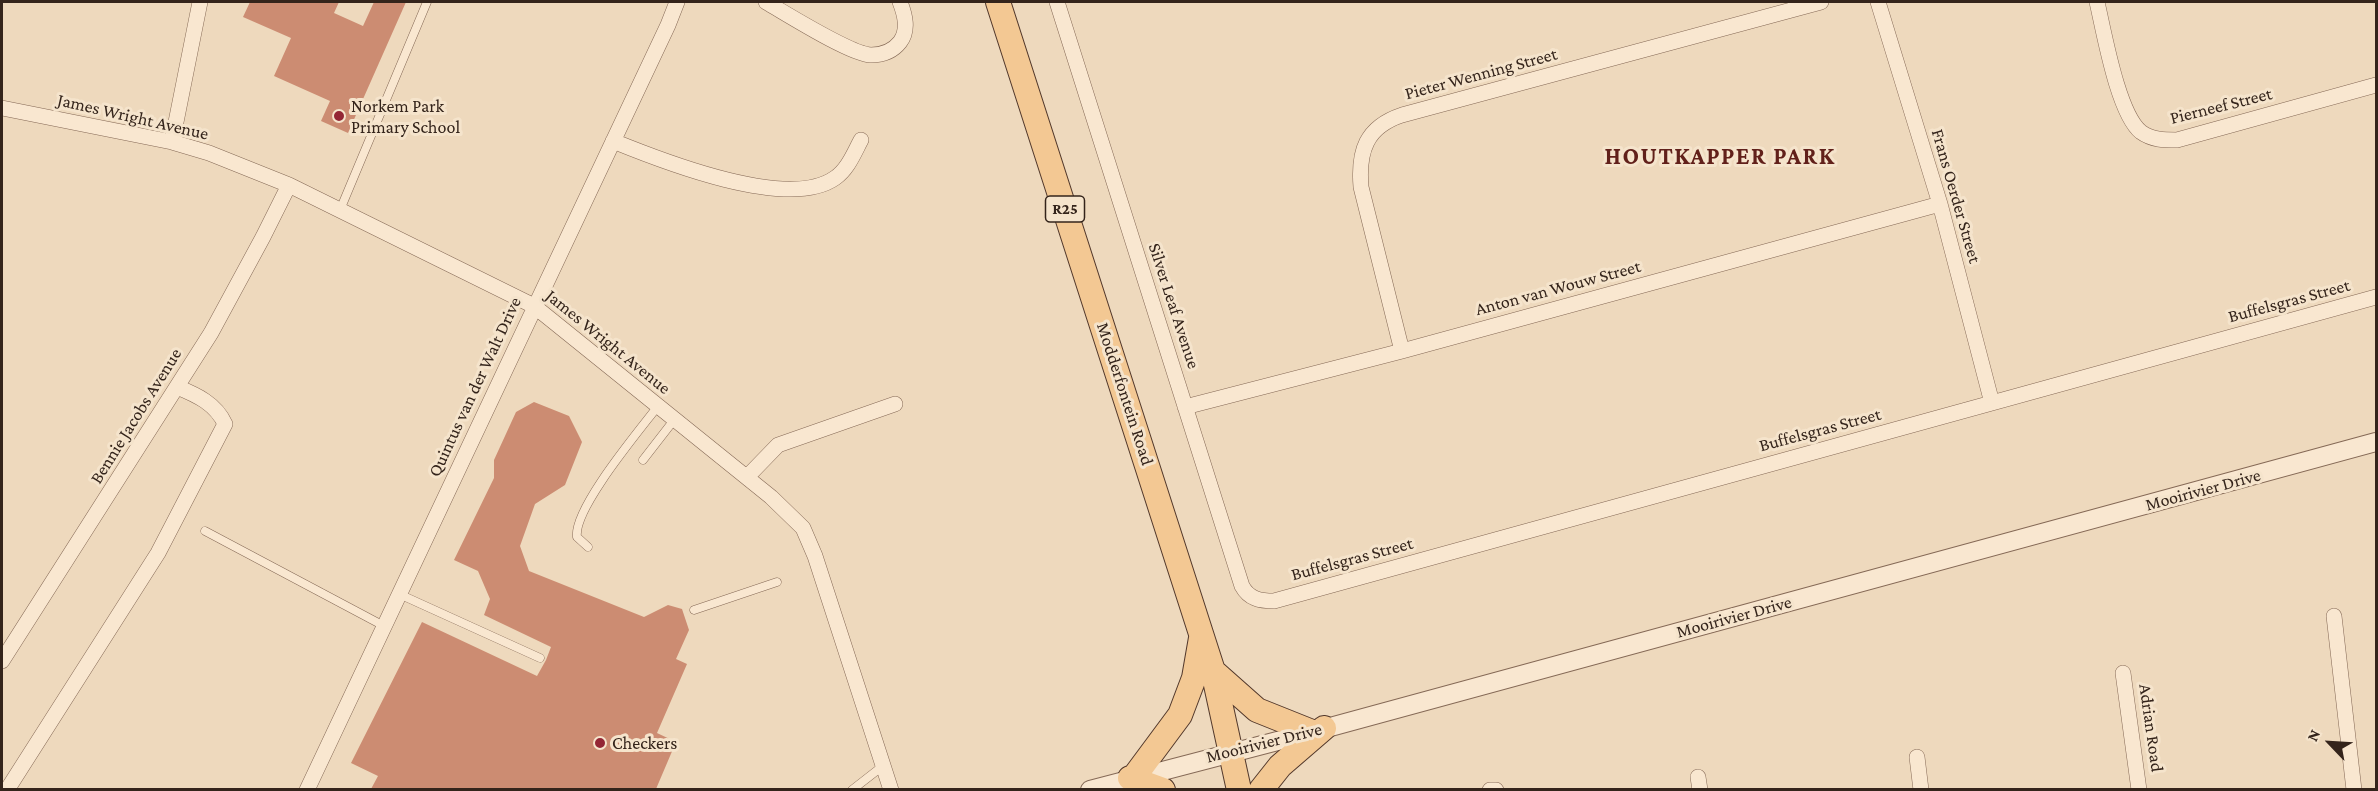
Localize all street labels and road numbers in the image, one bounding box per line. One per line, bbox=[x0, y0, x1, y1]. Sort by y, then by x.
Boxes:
street label: Pieter Wenning Street bbox=[1402, 43, 1560, 105]
street label: Pierneef Street bbox=[2168, 83, 2274, 129]
street label: James Wright Avenue bbox=[55, 89, 211, 145]
street label: Frans Oerder Street bbox=[1927, 126, 1985, 266]
road number: R25 bbox=[1046, 196, 1084, 222]
street label: Silver Leaf Avenue bbox=[1144, 241, 1204, 371]
street label: Anton van Wouw Street bbox=[1473, 256, 1643, 320]
street label: Buffelsgras Street bbox=[2226, 274, 2352, 328]
street label: James Wright Avenue bbox=[541, 285, 675, 399]
street label: Quintus van der Walt Drive bbox=[424, 294, 526, 480]
street label: Modderfontein Road bbox=[1092, 320, 1158, 468]
street label: Bennie Jacobs Avenue bbox=[86, 344, 186, 488]
street label: Buffelsgras Street bbox=[1757, 403, 1883, 457]
street label: Mooirivier Drive bbox=[2143, 464, 2263, 516]
street label: Buffelsgras Street bbox=[1289, 532, 1415, 586]
street label: Mooirivier Drive bbox=[1674, 591, 1794, 643]
street label: Adrian Road bbox=[2134, 683, 2168, 773]
street label: Mooirivier Drive bbox=[1204, 718, 1324, 768]

